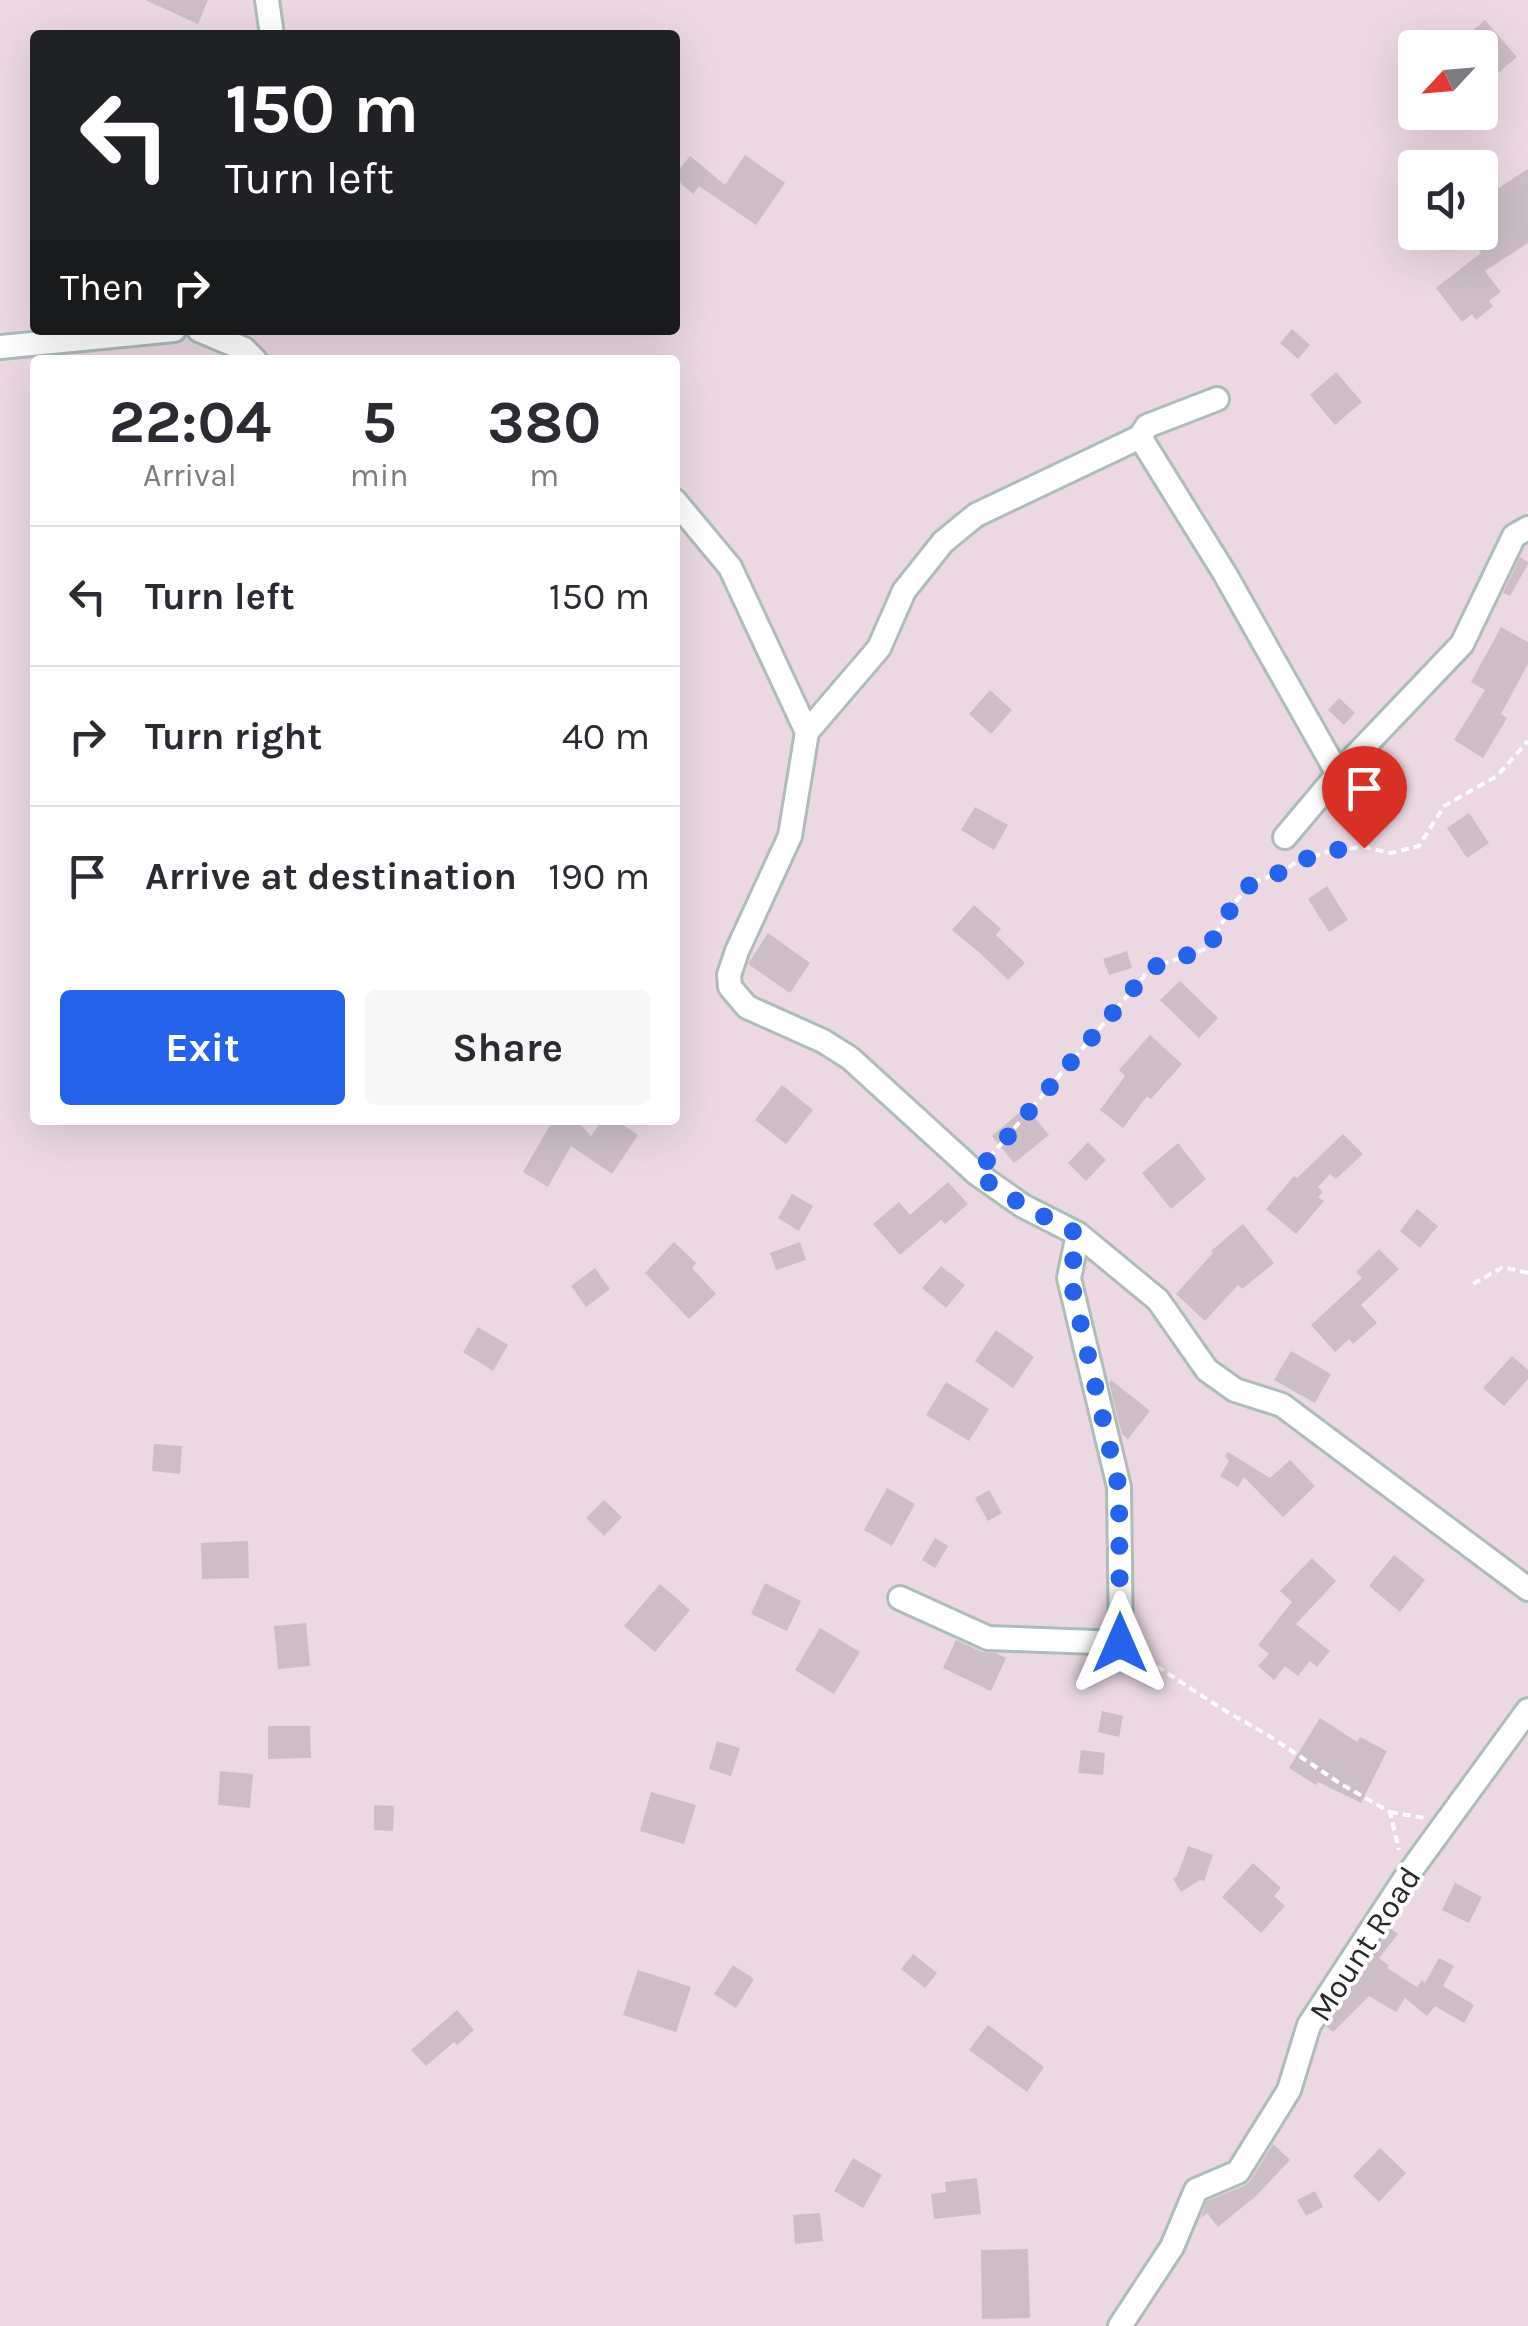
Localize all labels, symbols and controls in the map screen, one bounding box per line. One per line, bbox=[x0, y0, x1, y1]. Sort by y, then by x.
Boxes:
north arrow bbox=[1398, 30, 1498, 130]
map controls bbox=[1398, 30, 1498, 250]
text: 150 m bbox=[225, 68, 419, 150]
icon: left bbox=[60, 70, 190, 200]
button: sound bbox=[1398, 150, 1498, 250]
text: Turn left bbox=[225, 152, 394, 204]
icon: right bbox=[164, 260, 219, 315]
text: Then bbox=[60, 265, 144, 310]
text: 22:04 bbox=[109, 387, 271, 457]
text: 5 bbox=[362, 387, 397, 457]
text: 380 bbox=[487, 387, 601, 457]
text: Arrival bbox=[143, 457, 237, 494]
text: min bbox=[350, 457, 409, 494]
text: m bbox=[529, 457, 559, 494]
icon: left bbox=[60, 569, 115, 624]
text: Turn left bbox=[145, 574, 295, 619]
text: 150 m bbox=[549, 574, 650, 619]
icon: right bbox=[60, 709, 115, 764]
text: Turn right bbox=[145, 714, 322, 759]
text: 40 m bbox=[562, 714, 650, 759]
pin bbox=[1322, 746, 1407, 849]
icon: arrive bbox=[1337, 761, 1392, 816]
icon: arrive bbox=[60, 849, 115, 904]
text: Arrive at destination bbox=[145, 854, 517, 899]
text: 190 m bbox=[548, 854, 650, 899]
button: Exit bbox=[60, 990, 345, 1105]
button: Share bbox=[365, 990, 650, 1105]
position arrow bbox=[1068, 1591, 1172, 1695]
street label: Mount Road bbox=[1301, 1860, 1429, 2028]

